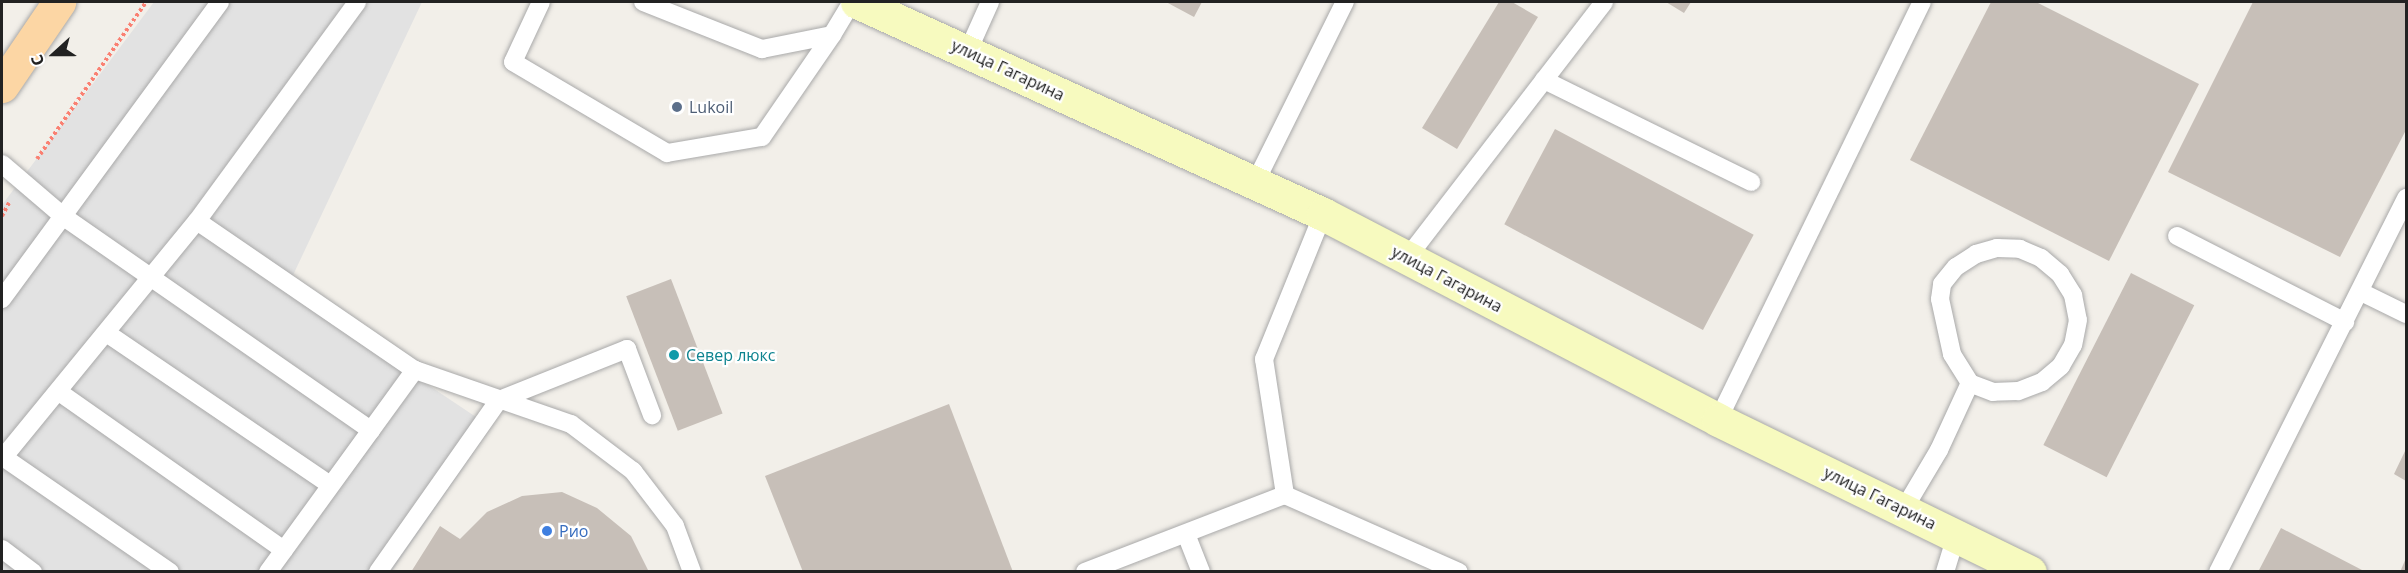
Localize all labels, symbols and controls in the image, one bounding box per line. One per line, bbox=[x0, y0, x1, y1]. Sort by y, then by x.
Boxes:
north arrow bbox=[24, 24, 84, 84]
street label: улица Гагарина bbox=[948, 35, 1068, 105]
text: С bbox=[25, 52, 49, 69]
place label: Lukoil bbox=[689, 97, 733, 117]
marker: Lukoil bbox=[670, 100, 684, 114]
street label: улица Гагарина bbox=[1388, 242, 1506, 316]
place label: Север люкс bbox=[686, 345, 776, 365]
marker: Север люкс bbox=[667, 348, 681, 362]
street label: улица Гагарина bbox=[1821, 463, 1939, 533]
place label: Рио bbox=[559, 521, 588, 541]
marker: Рио bbox=[540, 524, 554, 538]

